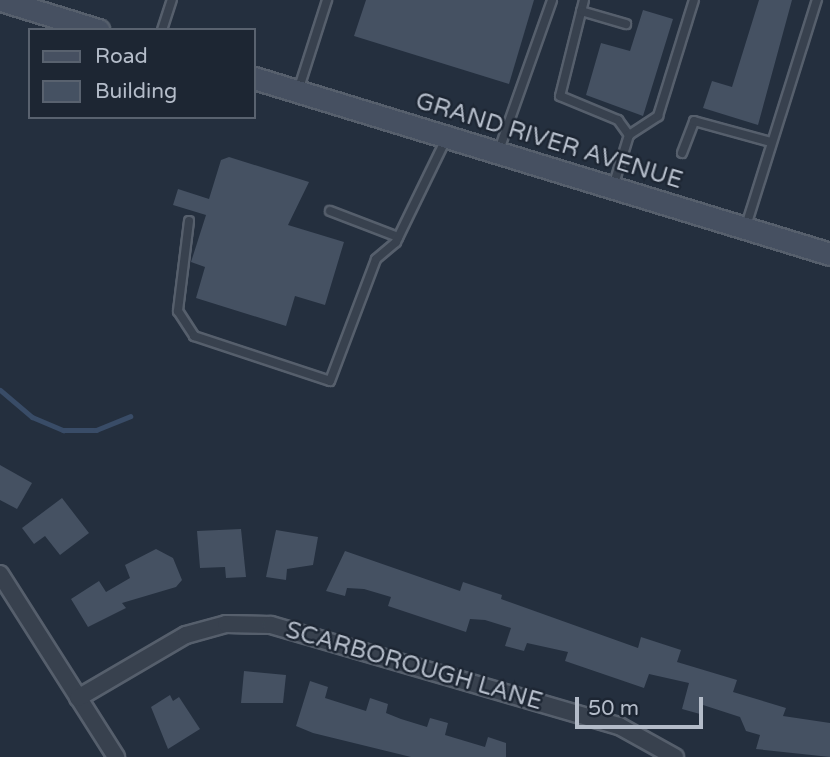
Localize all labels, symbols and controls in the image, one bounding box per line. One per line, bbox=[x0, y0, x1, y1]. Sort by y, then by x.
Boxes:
legend bbox=[28, 28, 256, 119]
text: Road bbox=[95, 44, 148, 69]
text: Building bbox=[95, 79, 177, 104]
street label: GRAND RIVER AVENUE bbox=[412, 87, 686, 195]
street label: SCARBOROUGH LANE bbox=[282, 616, 546, 716]
scale bar bbox=[578, 684, 706, 728]
text: 50 m bbox=[588, 696, 639, 721]

